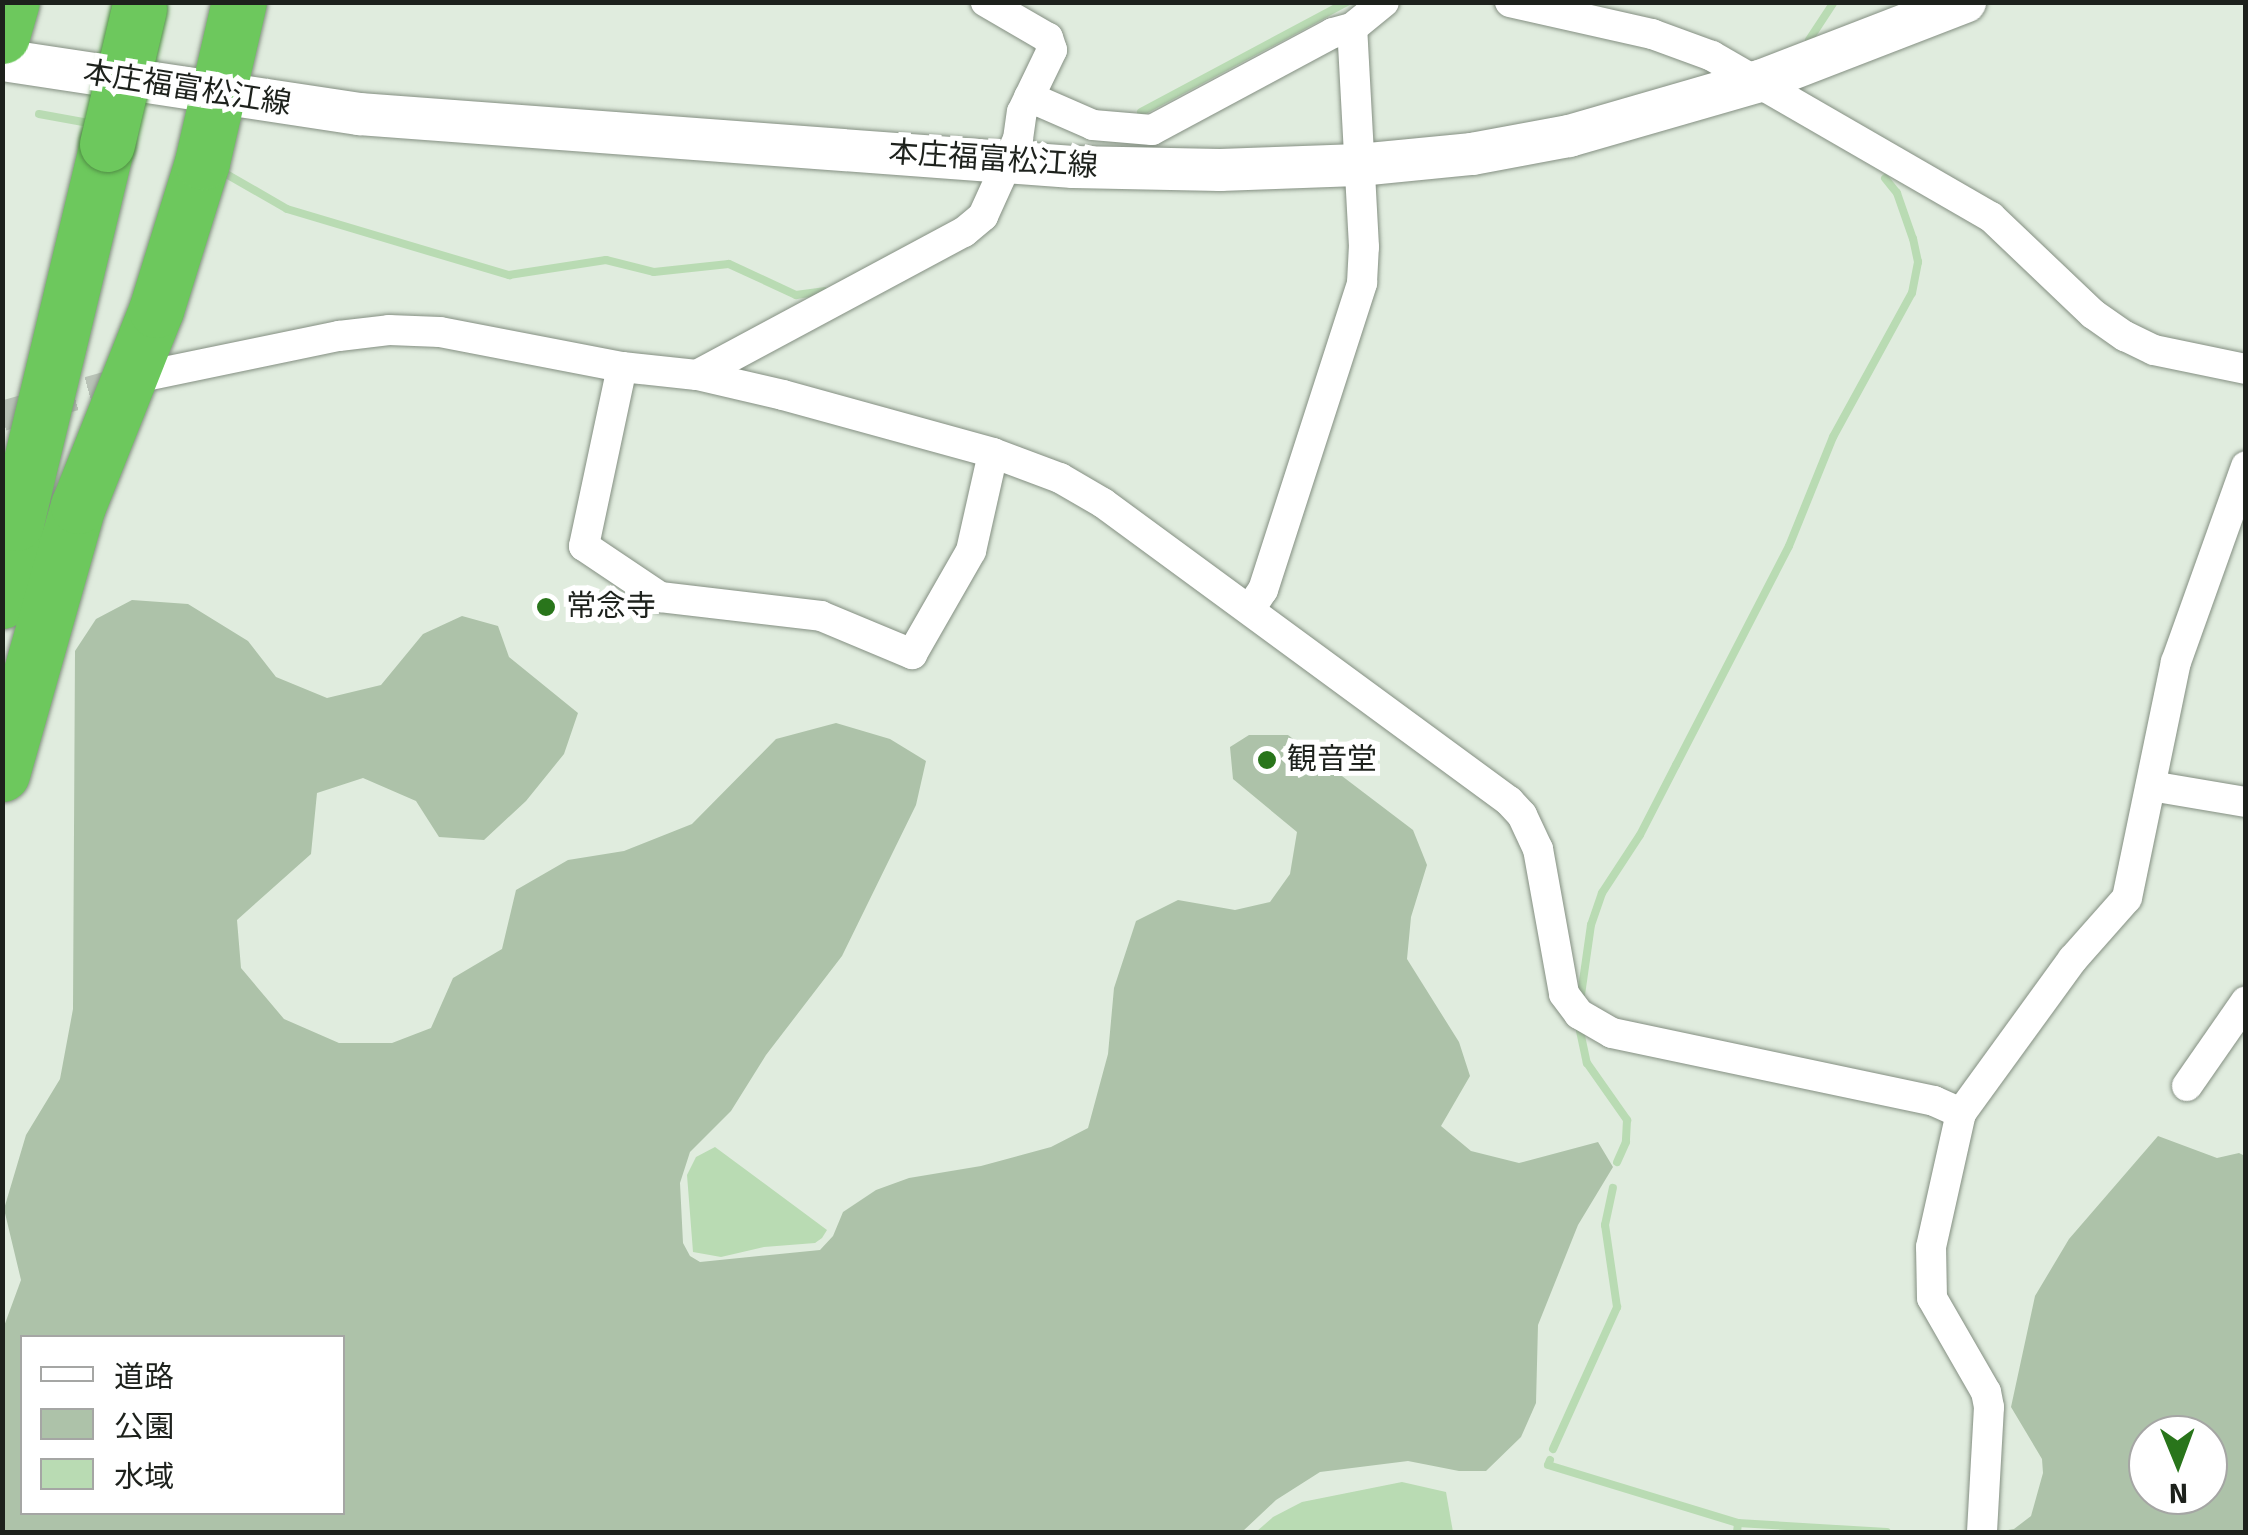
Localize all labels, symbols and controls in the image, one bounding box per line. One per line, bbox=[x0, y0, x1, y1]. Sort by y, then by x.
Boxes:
street label: 本庄福富松江線 bbox=[80, 55, 294, 123]
street label: 本庄福富松江線 bbox=[887, 135, 1099, 185]
place label: 常念寺 bbox=[566, 589, 656, 625]
marker: 常念寺 bbox=[535, 596, 557, 618]
place label: 観音堂 bbox=[1287, 742, 1377, 778]
marker: 観音堂 bbox=[1256, 749, 1278, 771]
legend bbox=[20, 1335, 345, 1515]
text: 道路 bbox=[114, 1359, 174, 1396]
text: 公園 bbox=[114, 1409, 174, 1446]
north arrow bbox=[2128, 1415, 2228, 1515]
text: 水域 bbox=[114, 1459, 174, 1496]
text: N bbox=[2168, 1476, 2189, 1510]

